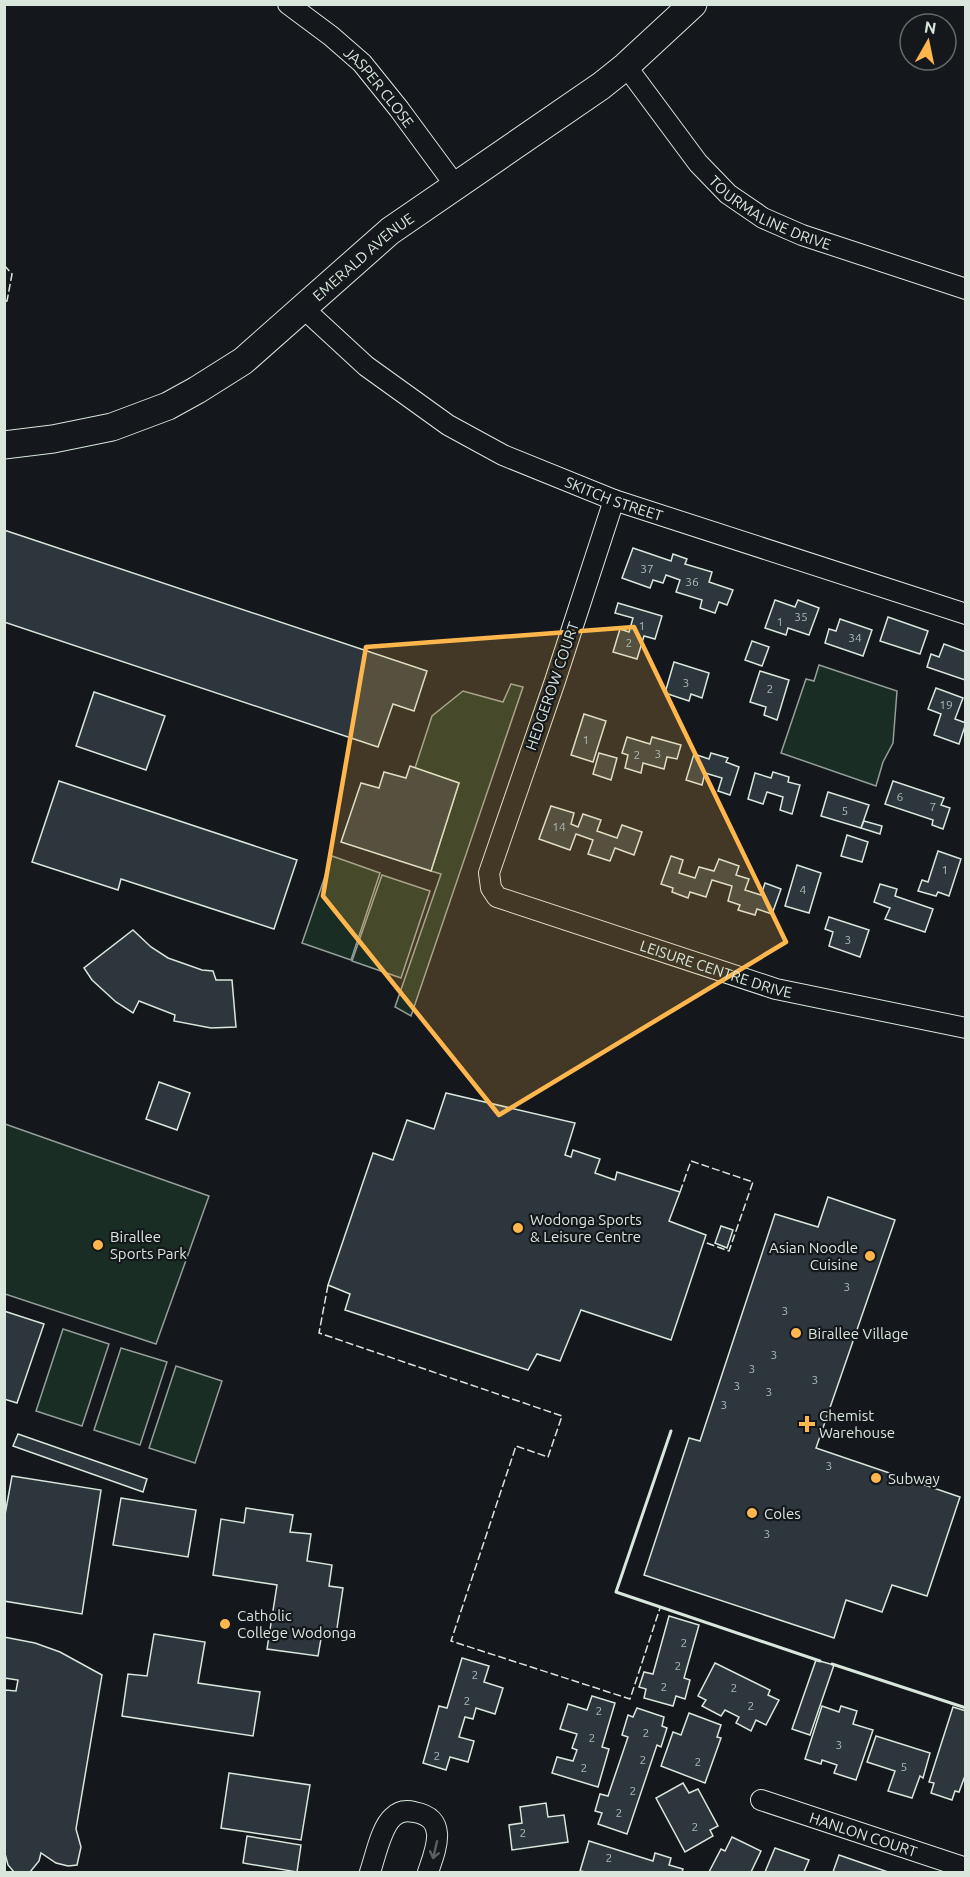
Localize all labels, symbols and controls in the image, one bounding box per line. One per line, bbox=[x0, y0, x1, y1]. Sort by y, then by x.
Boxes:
north arrow bbox=[898, 12, 958, 72]
text: N bbox=[923, 17, 938, 37]
street label: JASPER CLOSE bbox=[341, 43, 418, 130]
street label: TOURMALINE DRIVE bbox=[706, 172, 833, 252]
street label: EMERALD AVENUE bbox=[309, 209, 417, 304]
street label: SKITCH STREET bbox=[563, 473, 666, 524]
house number: 37 bbox=[640, 562, 654, 575]
house number: 36 bbox=[685, 575, 699, 588]
house number: 35 bbox=[794, 610, 808, 623]
house number: 1 bbox=[777, 615, 783, 628]
street label: HEDGEROW COURT bbox=[522, 619, 582, 752]
house number: 1 bbox=[639, 619, 645, 632]
house number: 34 bbox=[848, 631, 862, 644]
house number: 2 bbox=[626, 636, 632, 649]
house number: 3 bbox=[683, 676, 689, 689]
house number: 2 bbox=[767, 682, 773, 695]
house number: 19 bbox=[939, 698, 953, 711]
house number: 1 bbox=[583, 733, 589, 746]
house number: 3 bbox=[655, 747, 661, 760]
house number: 2 bbox=[634, 748, 640, 761]
house number: 6 bbox=[897, 790, 904, 803]
house number: 7 bbox=[930, 800, 936, 813]
house number: 5 bbox=[842, 804, 848, 817]
house number: 14 bbox=[552, 820, 566, 833]
house number: 1 bbox=[942, 863, 948, 876]
house number: 4 bbox=[800, 883, 807, 896]
house number: 3 bbox=[845, 933, 851, 946]
street label: LEISURE CENTRE DRIVE bbox=[638, 936, 794, 1001]
place label: Wodonga Sports & Leisure Centre bbox=[530, 1211, 642, 1245]
marker: Wodonga Sports & Leisure Centre bbox=[511, 1221, 525, 1235]
place label: Birallee Sports Park bbox=[110, 1228, 187, 1262]
marker: Birallee Sports Park bbox=[91, 1238, 105, 1252]
place label: Asian Noodle Cuisine bbox=[769, 1239, 858, 1273]
marker: Asian Noodle Cuisine bbox=[863, 1249, 877, 1263]
house number: 3 bbox=[844, 1280, 850, 1293]
house number: 3 bbox=[782, 1304, 788, 1317]
place label: Birallee Village bbox=[808, 1325, 909, 1342]
marker: Birallee Village bbox=[789, 1326, 803, 1340]
house number: 3 bbox=[771, 1348, 777, 1361]
house number: 3 bbox=[749, 1362, 755, 1375]
house number: 3 bbox=[812, 1373, 818, 1386]
house number: 3 bbox=[734, 1379, 740, 1392]
house number: 3 bbox=[766, 1385, 772, 1398]
house number: 3 bbox=[721, 1398, 727, 1411]
place label: Chemist Warehouse bbox=[819, 1407, 895, 1441]
marker: Chemist Warehouse bbox=[800, 1417, 814, 1431]
house number: 3 bbox=[826, 1459, 832, 1472]
place label: Subway bbox=[888, 1470, 940, 1487]
marker: Subway bbox=[869, 1471, 883, 1485]
place label: Coles bbox=[764, 1505, 801, 1522]
marker: Coles bbox=[745, 1506, 759, 1520]
house number: 3 bbox=[764, 1527, 770, 1540]
place label: Catholic College Wodonga bbox=[237, 1607, 356, 1641]
marker: Catholic College Wodonga bbox=[218, 1617, 232, 1631]
house number: 2 bbox=[681, 1636, 687, 1649]
house number: 2 bbox=[675, 1659, 681, 1672]
house number: 2 bbox=[472, 1668, 478, 1681]
house number: 2 bbox=[661, 1680, 667, 1693]
house number: 2 bbox=[731, 1681, 737, 1694]
house number: 2 bbox=[464, 1694, 470, 1707]
house number: 2 bbox=[748, 1699, 754, 1712]
house number: 2 bbox=[596, 1704, 602, 1717]
house number: 2 bbox=[643, 1726, 649, 1739]
house number: 2 bbox=[589, 1731, 595, 1744]
house number: 3 bbox=[836, 1738, 842, 1751]
house number: 2 bbox=[434, 1749, 440, 1762]
house number: 2 bbox=[640, 1753, 646, 1766]
house number: 2 bbox=[695, 1755, 701, 1768]
house number: 5 bbox=[901, 1760, 907, 1773]
house number: 2 bbox=[581, 1761, 587, 1774]
house number: 2 bbox=[630, 1784, 636, 1797]
house number: 2 bbox=[616, 1806, 622, 1819]
street label: HANLON COURT bbox=[807, 1808, 920, 1860]
house number: 2 bbox=[692, 1820, 698, 1833]
house number: 2 bbox=[520, 1826, 526, 1839]
one-way arrow bbox=[428, 1840, 440, 1859]
house number: 2 bbox=[606, 1851, 612, 1864]

